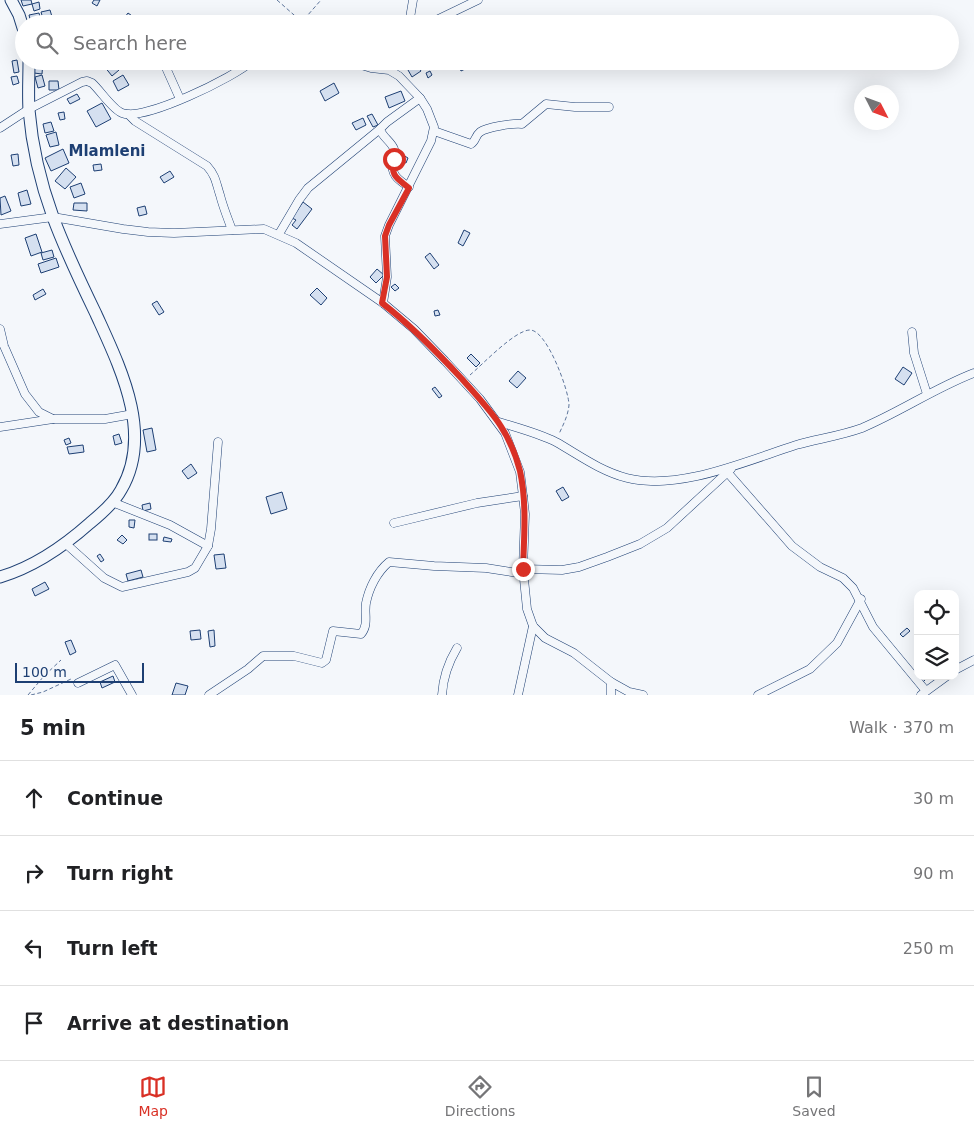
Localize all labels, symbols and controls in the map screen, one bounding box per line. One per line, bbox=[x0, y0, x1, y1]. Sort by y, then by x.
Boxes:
search box bbox=[15, 15, 959, 70]
icon: search bbox=[33, 29, 61, 57]
text: Search here bbox=[73, 32, 187, 54]
north arrow bbox=[854, 85, 899, 130]
district label: Mlamleni bbox=[69, 142, 145, 160]
route start bbox=[383, 148, 406, 171]
route end bbox=[512, 558, 535, 581]
map controls bbox=[914, 590, 959, 680]
button: locate bbox=[914, 590, 959, 635]
button: layers bbox=[914, 635, 959, 680]
scale bar bbox=[15, 660, 144, 683]
text: 100 m bbox=[22, 664, 67, 680]
text: 5 min bbox=[20, 716, 86, 740]
text: Walk · 370 m bbox=[849, 718, 954, 737]
icon: ahead bbox=[20, 784, 48, 812]
text: Continue bbox=[67, 787, 163, 809]
text: 30 m bbox=[913, 789, 954, 808]
icon: right bbox=[20, 859, 48, 887]
text: Turn right bbox=[67, 862, 173, 884]
text: 90 m bbox=[913, 864, 954, 883]
icon: left bbox=[20, 934, 48, 962]
text: Turn left bbox=[67, 937, 158, 959]
text: 250 m bbox=[903, 939, 954, 958]
icon: arrive bbox=[20, 1009, 48, 1037]
text: Arrive at destination bbox=[67, 1012, 289, 1034]
tab: Map bbox=[138, 1073, 168, 1119]
tab: Directions bbox=[445, 1073, 515, 1119]
tab: Saved bbox=[792, 1073, 836, 1119]

